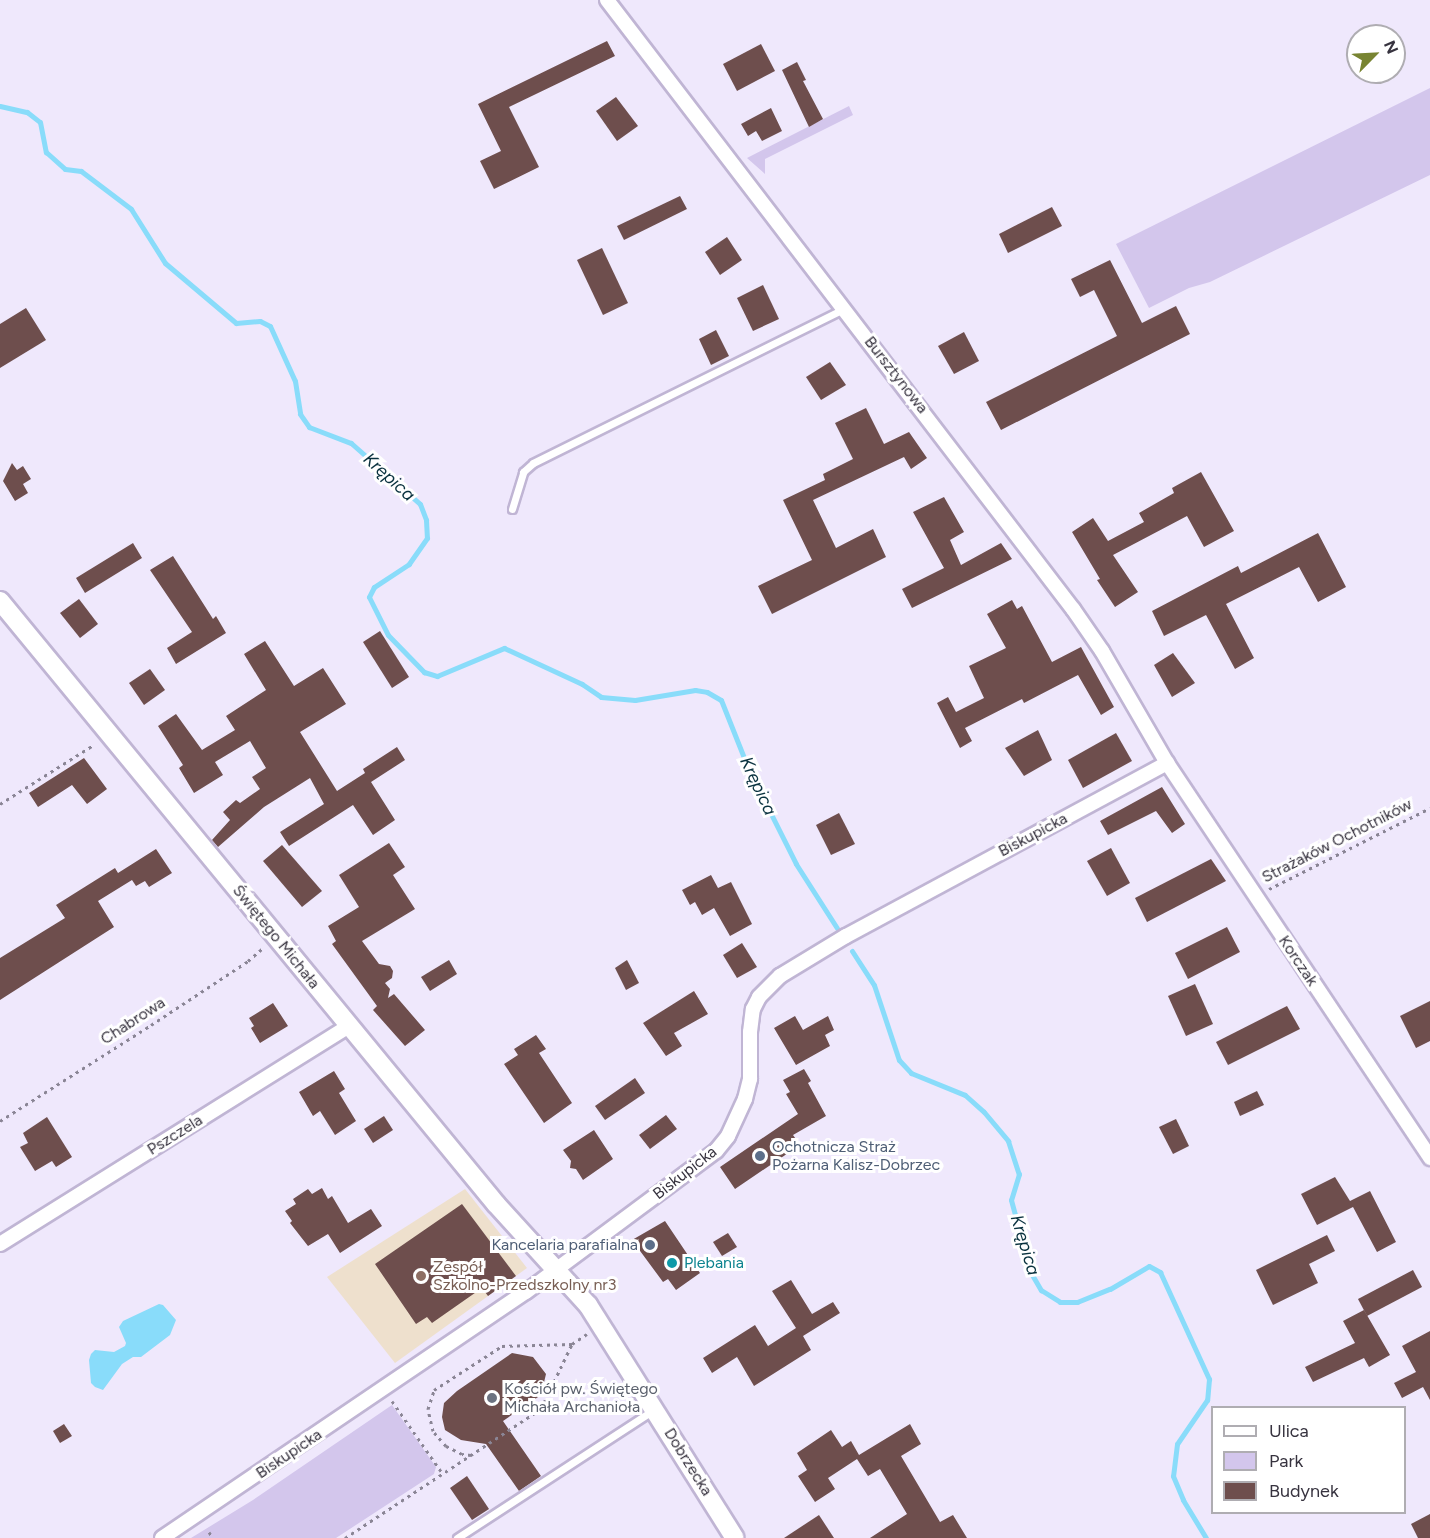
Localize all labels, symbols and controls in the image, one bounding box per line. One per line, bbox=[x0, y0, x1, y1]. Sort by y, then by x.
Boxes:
north arrow bbox=[1346, 24, 1406, 84]
text: N bbox=[1380, 38, 1402, 57]
street label: Bursztynowa bbox=[860, 333, 932, 417]
water label: Krępica bbox=[359, 448, 419, 506]
water label: Krępica bbox=[735, 753, 781, 819]
street label: Strażaków Ochotników bbox=[1259, 795, 1415, 887]
street label: Biskupicka bbox=[995, 809, 1071, 861]
street label: Świętego Michała bbox=[228, 881, 324, 993]
street label: Korczak bbox=[1274, 932, 1322, 990]
street label: Chabrowa bbox=[97, 993, 169, 1049]
street label: Pszczela bbox=[144, 1111, 206, 1159]
place label: Ochotnicza Straż Pożarna Kalisz-Dobrzec bbox=[772, 1137, 940, 1175]
street label: Biskupicka bbox=[649, 1142, 721, 1204]
marker: Ochotnicza Straż Pożarna Kalisz-Dobrzec bbox=[753, 1149, 767, 1163]
water label: Krępica bbox=[1006, 1212, 1044, 1278]
place label: Kancelaria parafialna bbox=[491, 1235, 638, 1255]
marker: Kancelaria parafialna bbox=[643, 1238, 657, 1252]
place label: Plebania bbox=[684, 1253, 744, 1273]
marker: Plebania bbox=[665, 1256, 679, 1270]
place label: Zespół Szkolno-Przedszkolny nr3 bbox=[433, 1257, 616, 1295]
marker: Zespół Szkolno-Przedszkolny nr3 bbox=[414, 1269, 428, 1283]
place label: Kościół pw. Świętego Michała Archanioła bbox=[504, 1379, 658, 1417]
marker: Kościół pw. Świętego Michała Archanioła bbox=[485, 1391, 499, 1405]
legend bbox=[1211, 1406, 1406, 1514]
text: Ulica bbox=[1269, 1420, 1309, 1442]
street label: Biskupicka bbox=[252, 1425, 326, 1483]
street label: Dobrzecka bbox=[660, 1425, 716, 1499]
text: Park bbox=[1269, 1450, 1303, 1472]
text: Budynek bbox=[1269, 1480, 1339, 1502]

